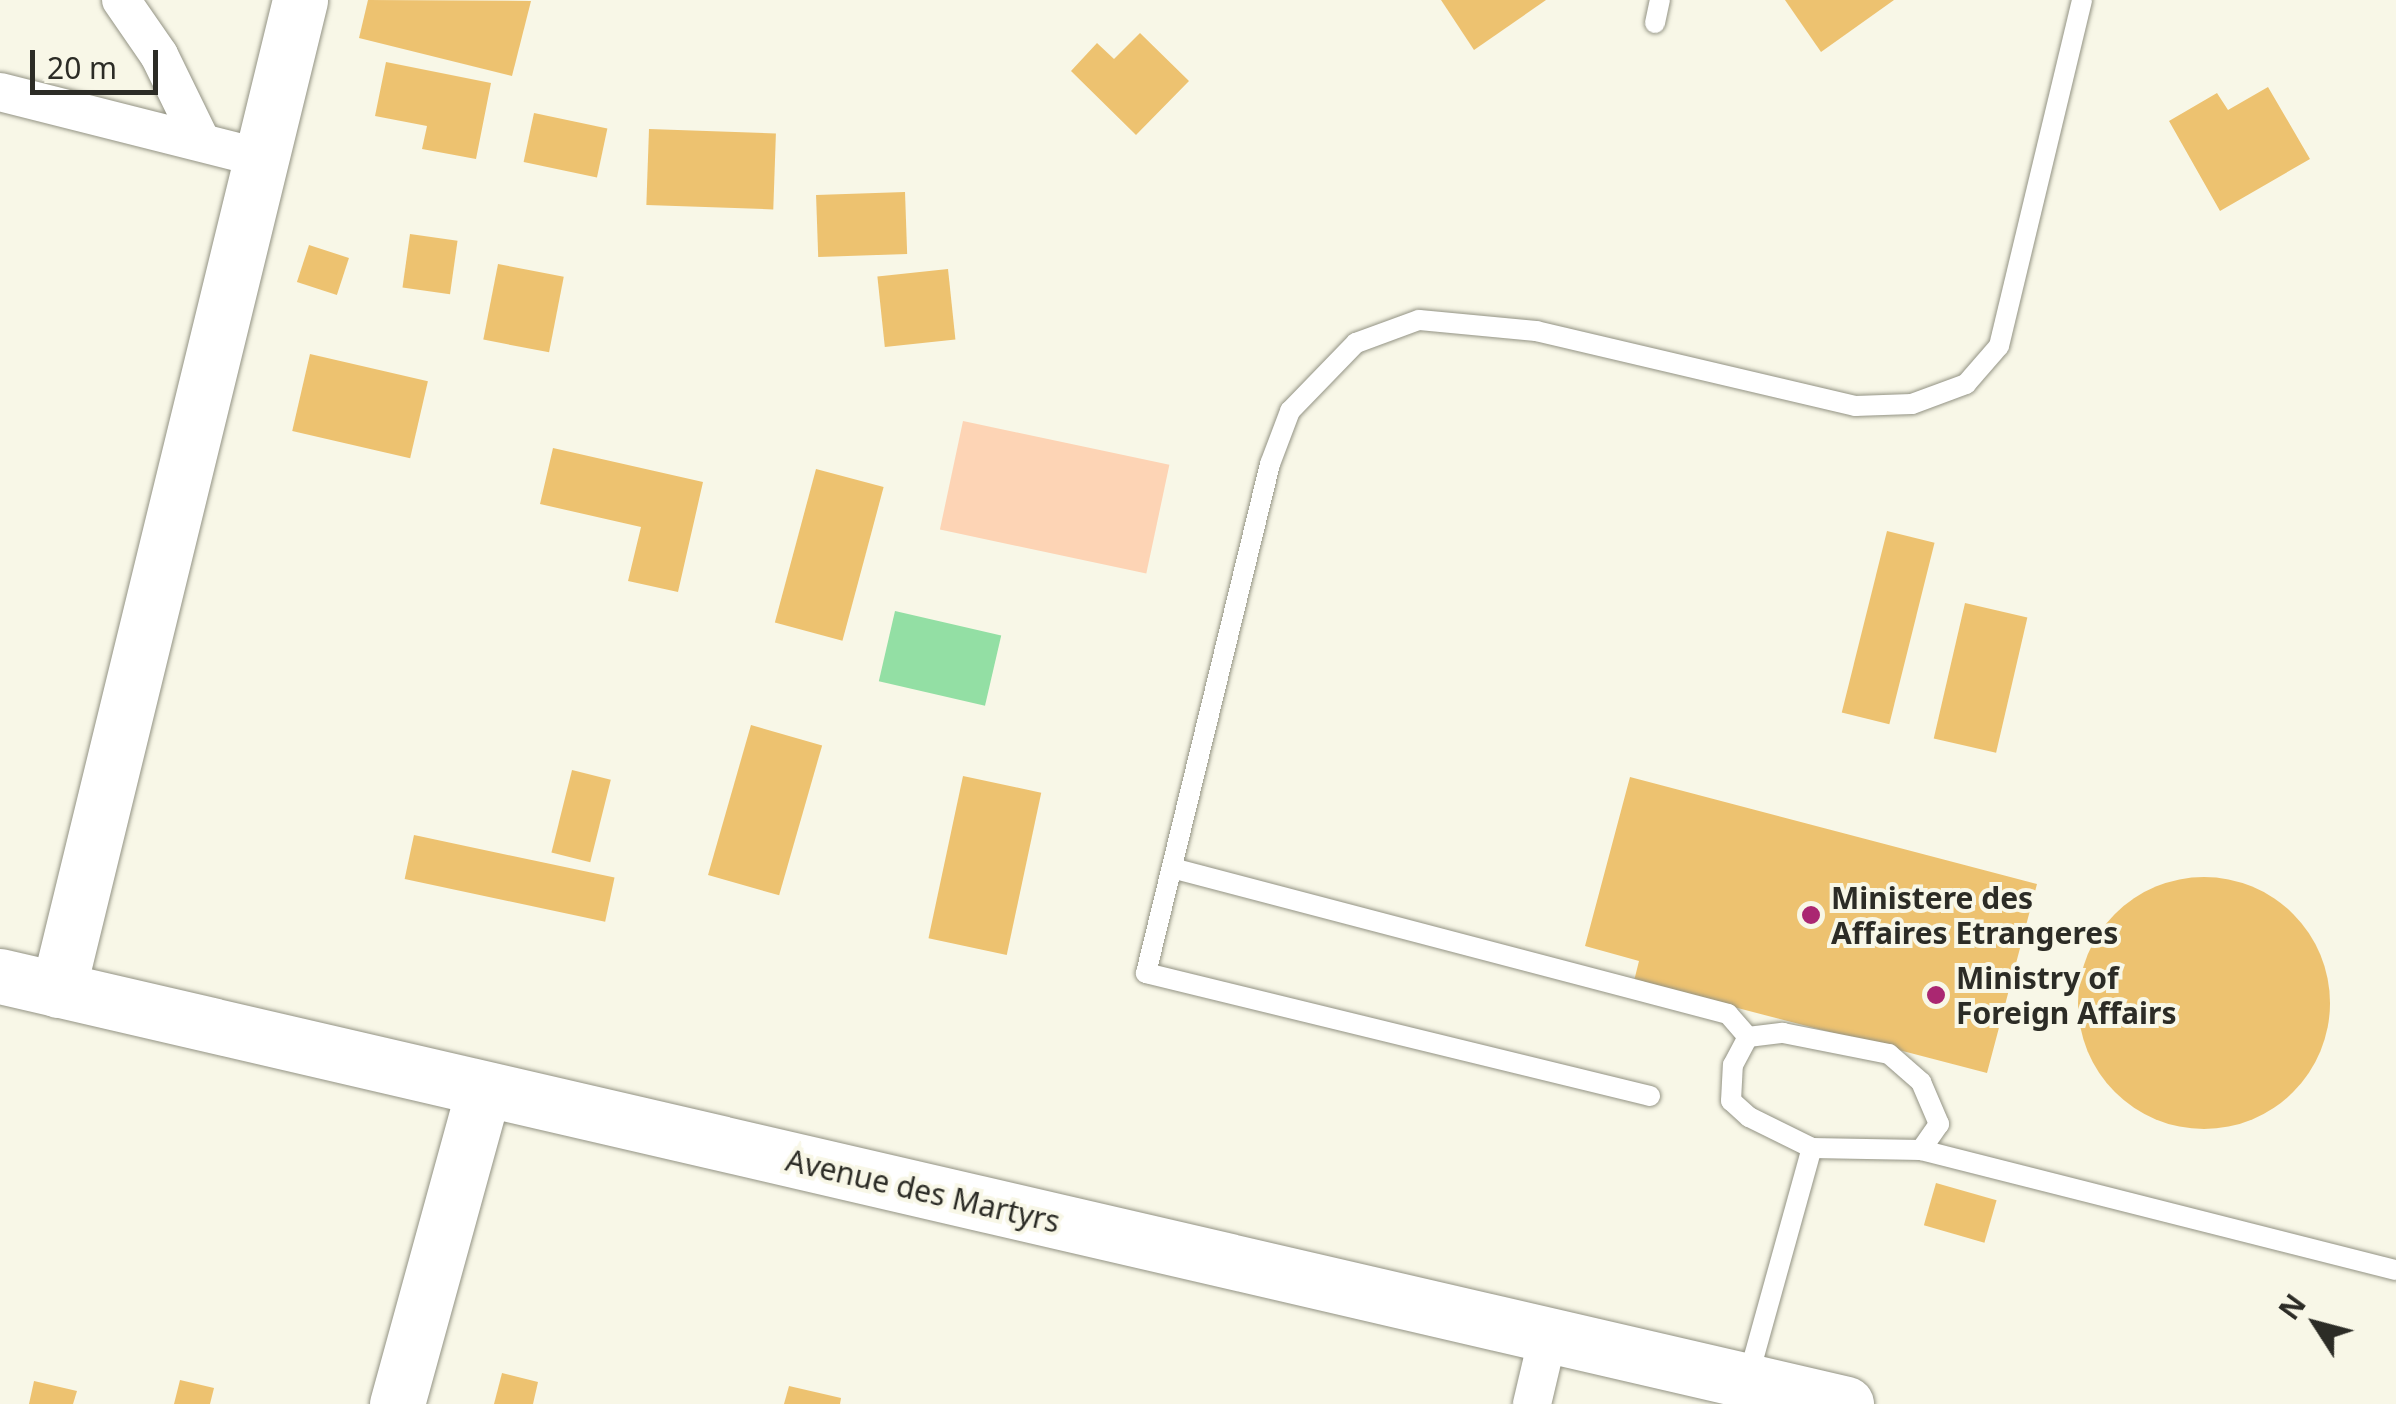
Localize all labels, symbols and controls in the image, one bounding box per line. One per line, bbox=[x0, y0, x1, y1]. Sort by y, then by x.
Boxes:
scale bar bbox=[35, 30, 162, 92]
text: 20 m bbox=[47, 47, 117, 88]
place label: Ministere des Affaires Etrangeres bbox=[1831, 880, 2118, 950]
marker: Ministere des Affaires Etrangeres bbox=[1800, 904, 1822, 926]
place label: Ministry of Foreign Affairs bbox=[1956, 960, 2176, 1030]
marker: Ministry of Foreign Affairs bbox=[1925, 984, 1947, 1006]
street label: Avenue des Martyrs bbox=[783, 1142, 1063, 1240]
north arrow bbox=[2266, 1274, 2366, 1374]
text: N bbox=[2270, 1286, 2314, 1327]

